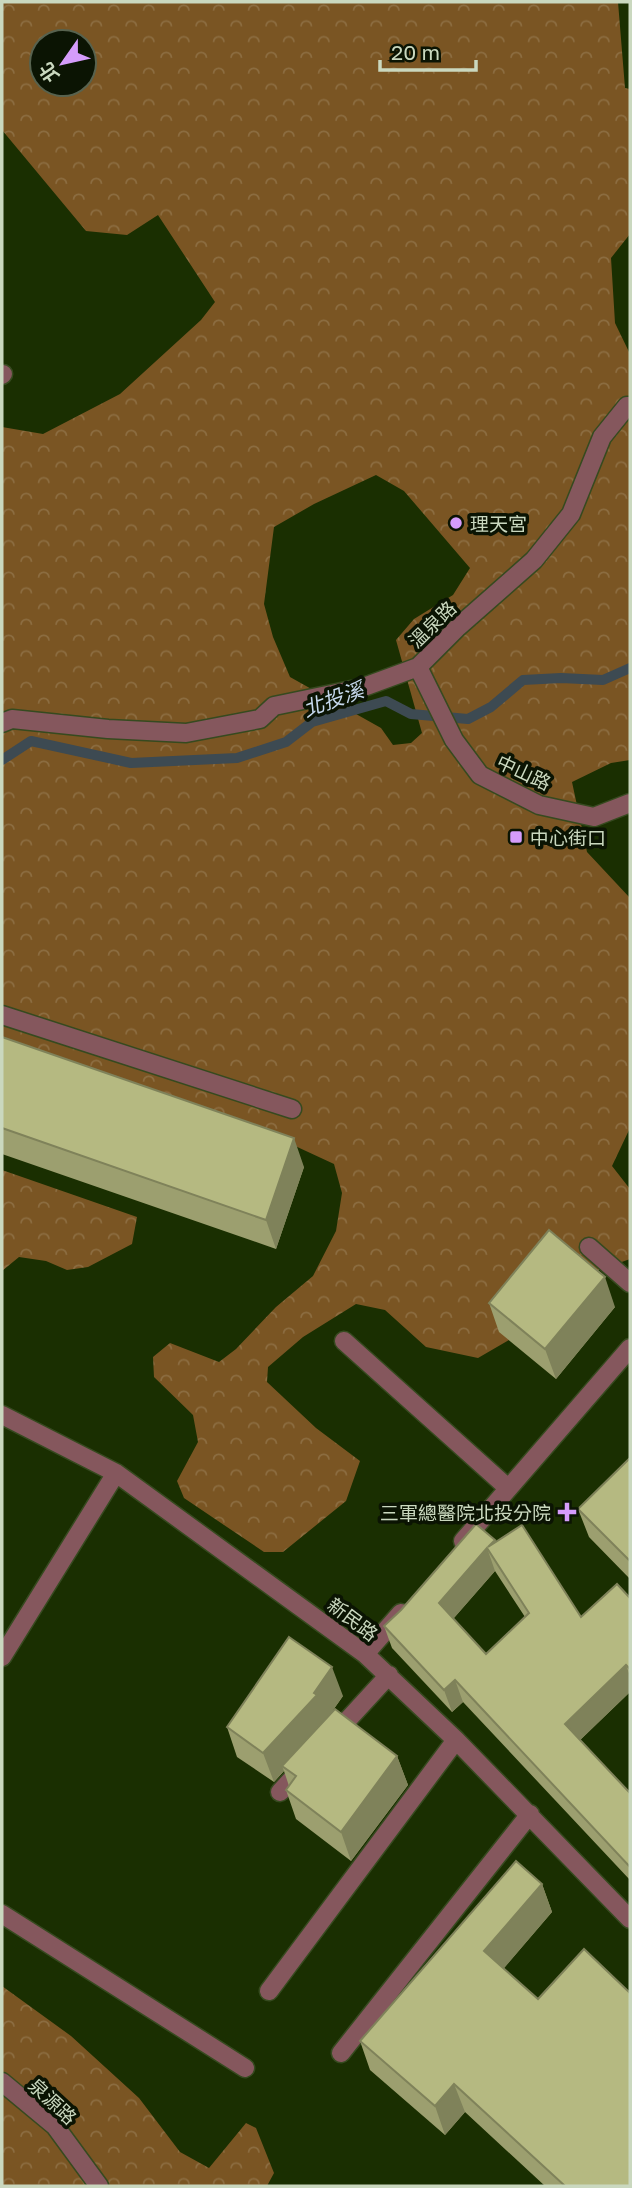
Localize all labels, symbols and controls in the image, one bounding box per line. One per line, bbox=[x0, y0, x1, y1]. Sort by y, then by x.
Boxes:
north arrow bbox=[28, 28, 98, 98]
scale bar bbox=[380, 28, 476, 72]
text: 20 m bbox=[391, 39, 440, 65]
text: 北 bbox=[34, 58, 63, 87]
place label: 理天宮 bbox=[470, 512, 527, 535]
marker: 理天宮 bbox=[448, 515, 464, 531]
street label: 溫泉路 bbox=[404, 596, 460, 652]
water label: 北投溪 bbox=[299, 675, 370, 722]
street label: 中山路 bbox=[493, 750, 555, 794]
place label: 中心街口 bbox=[530, 826, 606, 849]
marker: 中心街口 bbox=[508, 829, 524, 845]
place label: 三軍總醫院北投分院 bbox=[380, 1501, 551, 1524]
marker: 三軍總醫院北投分院 bbox=[557, 1502, 577, 1522]
street label: 新民路 bbox=[323, 1593, 383, 1645]
street label: 泉源路 bbox=[24, 2073, 82, 2129]

